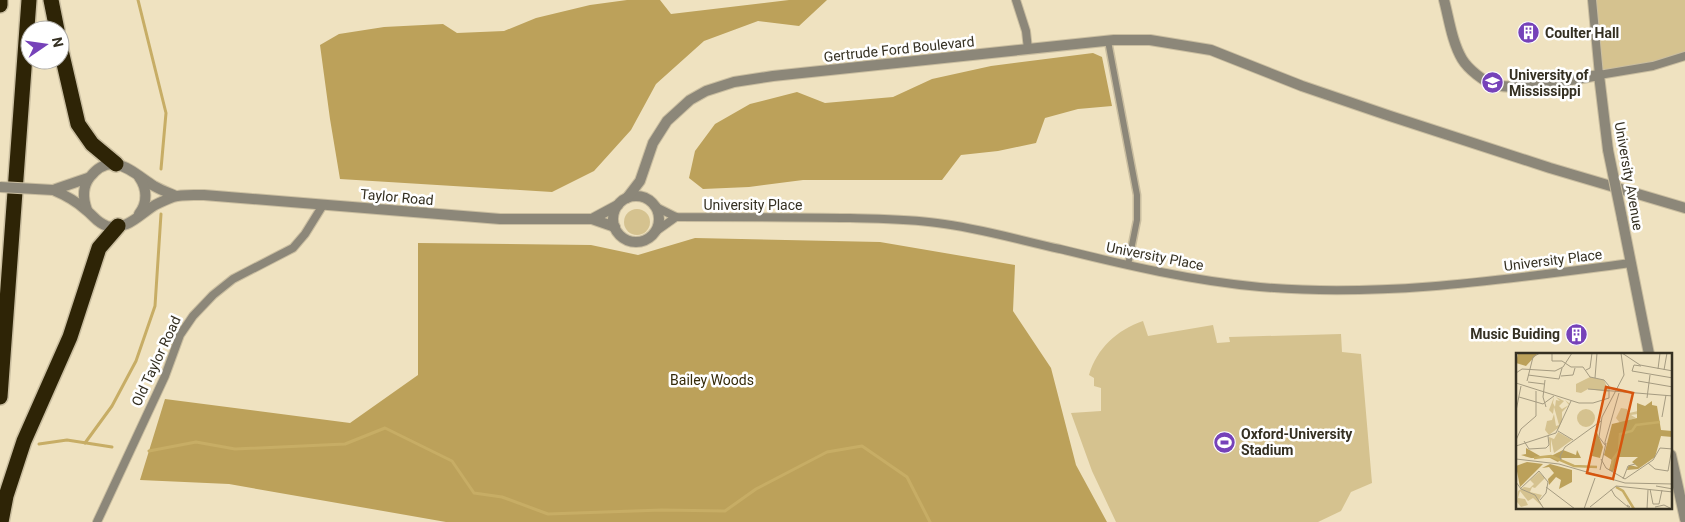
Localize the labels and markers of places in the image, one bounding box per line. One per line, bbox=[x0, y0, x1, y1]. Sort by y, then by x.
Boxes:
building icon: Coulter Hall bbox=[1517, 21, 1541, 45]
place label: Coulter Hall bbox=[1545, 25, 1619, 41]
place label: University of Mississippi bbox=[1509, 67, 1590, 99]
school or university icon: University of Mississippi bbox=[1481, 71, 1505, 95]
building icon: Music Buiding bbox=[1564, 322, 1588, 346]
place label: Music Buiding bbox=[1470, 326, 1560, 342]
place label: Oxford-University Stadium bbox=[1241, 426, 1353, 458]
sports icon: Oxford-University Stadium bbox=[1213, 430, 1237, 454]

